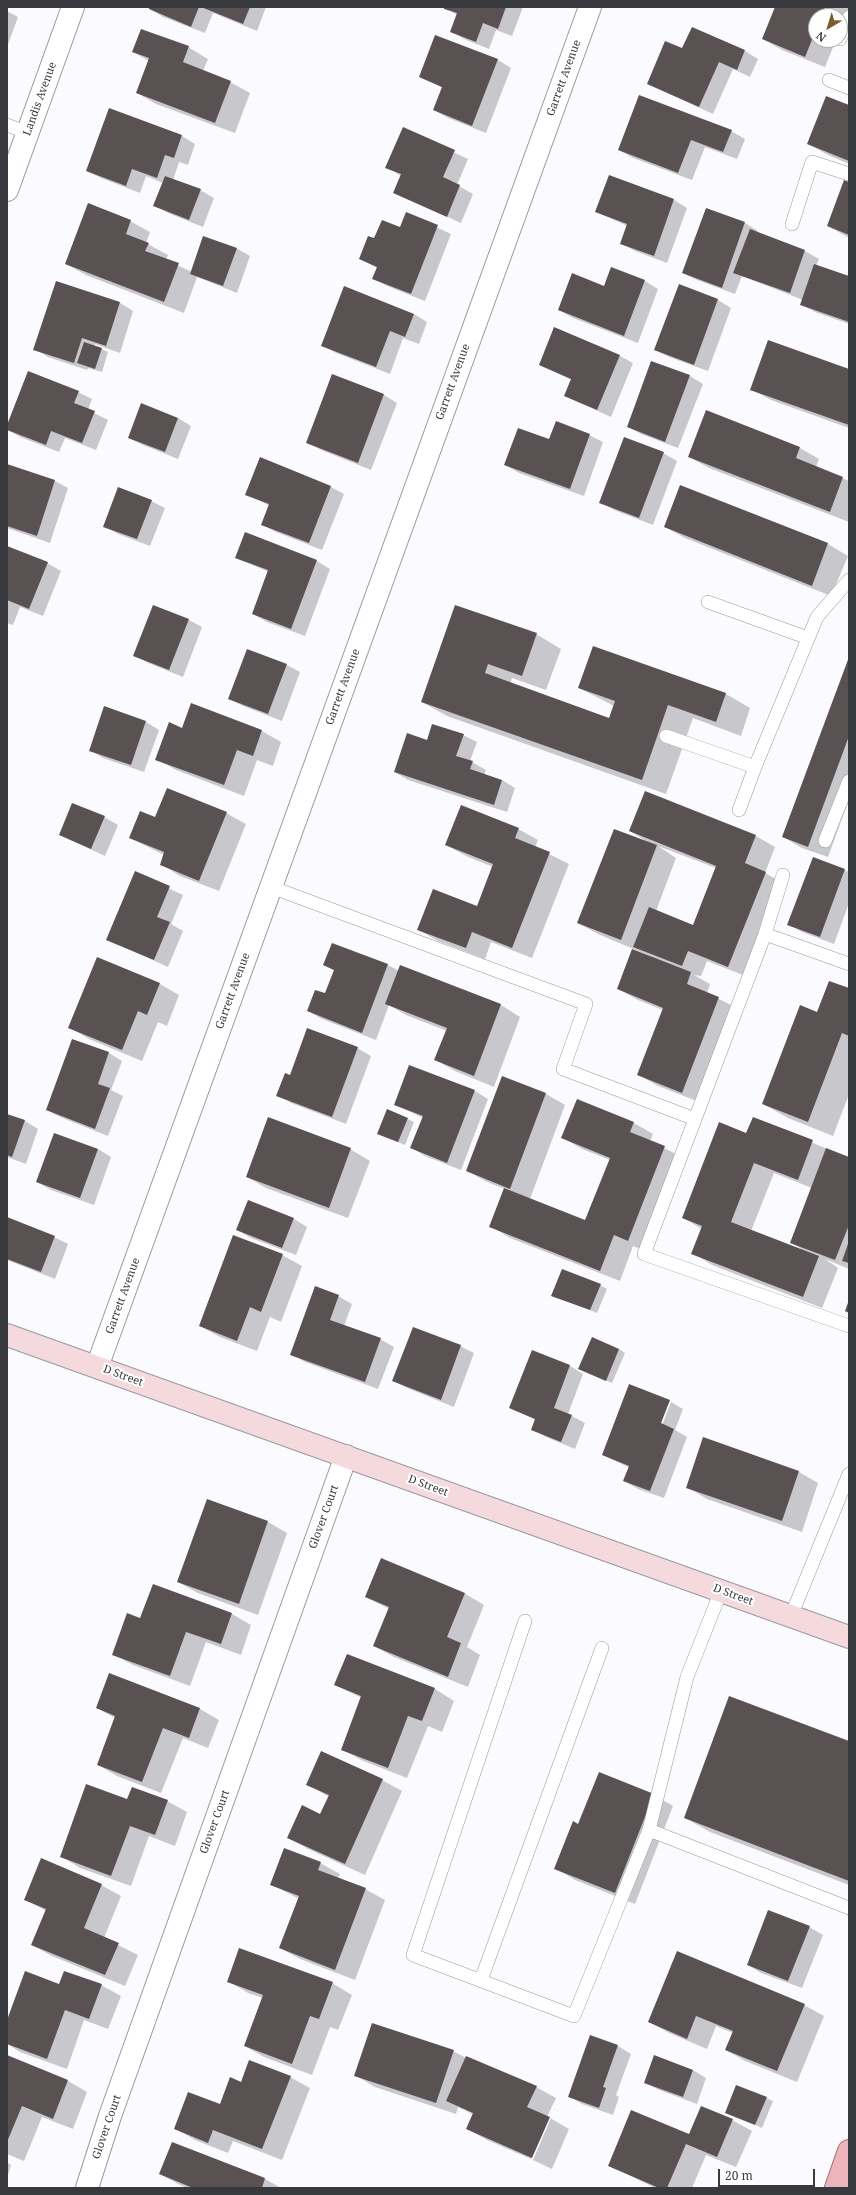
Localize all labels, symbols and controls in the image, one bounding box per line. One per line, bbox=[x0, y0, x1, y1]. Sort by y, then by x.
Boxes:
north arrow bbox=[808, 8, 848, 48]
text: N bbox=[813, 28, 829, 46]
street label: Garrett Avenue bbox=[544, 38, 584, 118]
street label: Landis Avenue bbox=[21, 60, 59, 138]
street label: Garrett Avenue bbox=[433, 342, 473, 422]
street label: Garrett Avenue bbox=[323, 647, 363, 727]
street label: Garrett Avenue bbox=[213, 951, 253, 1031]
street label: Garrett Avenue bbox=[103, 1256, 143, 1336]
street label: D Street bbox=[101, 1363, 145, 1389]
street label: D Street bbox=[406, 1473, 450, 1499]
street label: Glover Court bbox=[306, 1483, 342, 1551]
street label: D Street bbox=[711, 1582, 755, 1608]
street label: Glover Court bbox=[197, 1788, 233, 1856]
street label: Glover Court bbox=[90, 2093, 124, 2161]
scale bar bbox=[720, 2161, 817, 2187]
text: 20 m bbox=[725, 2167, 753, 2184]

